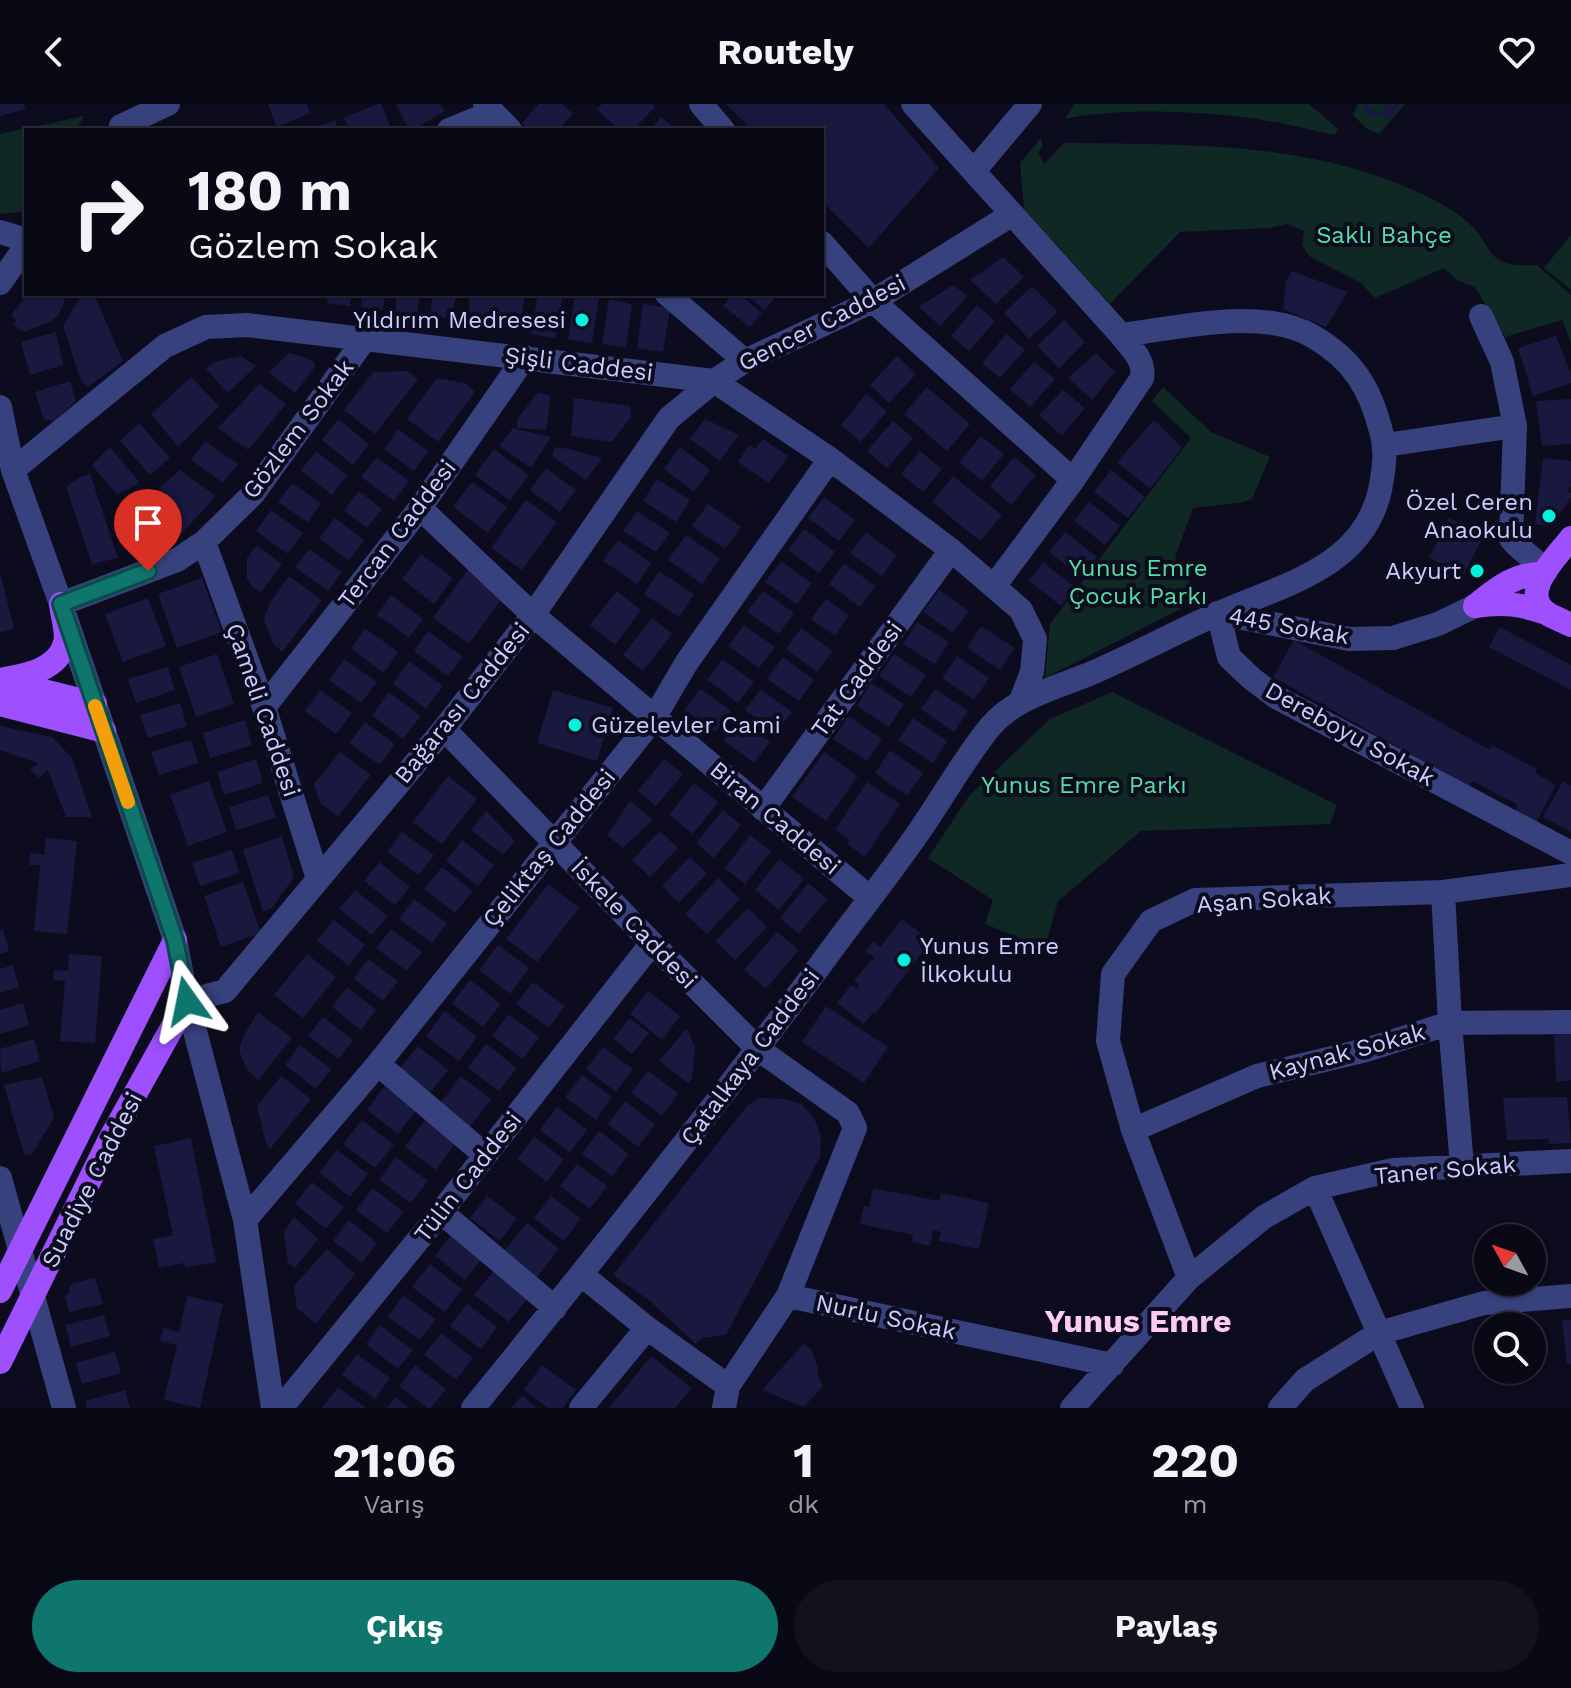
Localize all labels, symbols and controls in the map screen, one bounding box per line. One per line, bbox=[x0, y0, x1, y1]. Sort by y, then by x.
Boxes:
icon: back bbox=[32, 30, 76, 74]
icon: heart bbox=[1495, 30, 1539, 74]
text: Routely bbox=[717, 31, 854, 73]
text: 180 m bbox=[188, 158, 352, 224]
icon: right bbox=[56, 160, 160, 264]
park label: Saklı Bahçe bbox=[1316, 221, 1452, 249]
text: Gözlem Sokak bbox=[188, 225, 439, 267]
street label: Gencer Caddesi bbox=[734, 269, 910, 377]
place label: Yıldırım Medresesi bbox=[353, 306, 566, 334]
marker: Yıldırım Medresesi bbox=[573, 311, 591, 329]
street label: Şişli Caddesi bbox=[503, 341, 655, 387]
street label: Gözlem Sokak bbox=[237, 354, 360, 504]
street label: Tercan Caddesi bbox=[332, 454, 462, 614]
place label: Özel Ceren Anaokulu bbox=[1406, 488, 1533, 544]
pin bbox=[114, 489, 182, 571]
icon: arrive bbox=[126, 501, 170, 545]
marker: Özel Ceren Anaokulu bbox=[1540, 507, 1558, 525]
park label: Yunus Emre Çocuk Parkı bbox=[1068, 554, 1208, 610]
place label: Akyurt bbox=[1385, 557, 1461, 585]
marker: Akyurt bbox=[1468, 562, 1486, 580]
street label: 445 Sokak bbox=[1227, 602, 1352, 650]
street label: Tat Caddesi bbox=[806, 616, 908, 742]
street label: Bağarası Caddesi bbox=[389, 617, 535, 789]
street label: Çameli Caddesi bbox=[220, 620, 306, 800]
street label: Dereboyu Sokak bbox=[1260, 676, 1440, 792]
place label: Güzelevler Cami bbox=[591, 711, 781, 739]
marker: Güzelevler Cami bbox=[566, 716, 584, 734]
street label: Biran Caddesi bbox=[704, 755, 846, 881]
street label: Çeliktaş Caddesi bbox=[477, 763, 621, 933]
park label: Yunus Emre Parkı bbox=[981, 771, 1187, 799]
street label: İskele Caddesi bbox=[565, 854, 703, 994]
street label: Aşan Sokak bbox=[1196, 881, 1333, 919]
place label: Yunus Emre İlkokulu bbox=[920, 932, 1059, 988]
marker: Yunus Emre İlkokulu bbox=[895, 951, 913, 969]
position arrow bbox=[145, 959, 229, 1043]
street label: Çatalkaya Caddesi bbox=[675, 963, 825, 1151]
street label: Kaynak Sokak bbox=[1266, 1018, 1429, 1086]
street label: Suadiye Caddesi bbox=[36, 1088, 148, 1272]
street label: Tülin Caddesi bbox=[408, 1106, 528, 1248]
street label: Taner Sokak bbox=[1373, 1150, 1517, 1190]
north arrow bbox=[1474, 1224, 1546, 1296]
map controls bbox=[1474, 1224, 1546, 1384]
street label: Nurlu Sokak bbox=[813, 1288, 959, 1346]
district label: Yunus Emre bbox=[1045, 1302, 1231, 1340]
button: search bbox=[1474, 1312, 1546, 1384]
text: 21:06 bbox=[332, 1432, 456, 1489]
text: 1 bbox=[793, 1432, 814, 1489]
text: 220 bbox=[1151, 1432, 1239, 1489]
text: Varış bbox=[363, 1489, 425, 1519]
text: dk bbox=[788, 1489, 819, 1519]
text: m bbox=[1183, 1489, 1207, 1519]
button: Çıkış bbox=[32, 1580, 778, 1672]
button: Paylaş bbox=[794, 1580, 1539, 1672]

